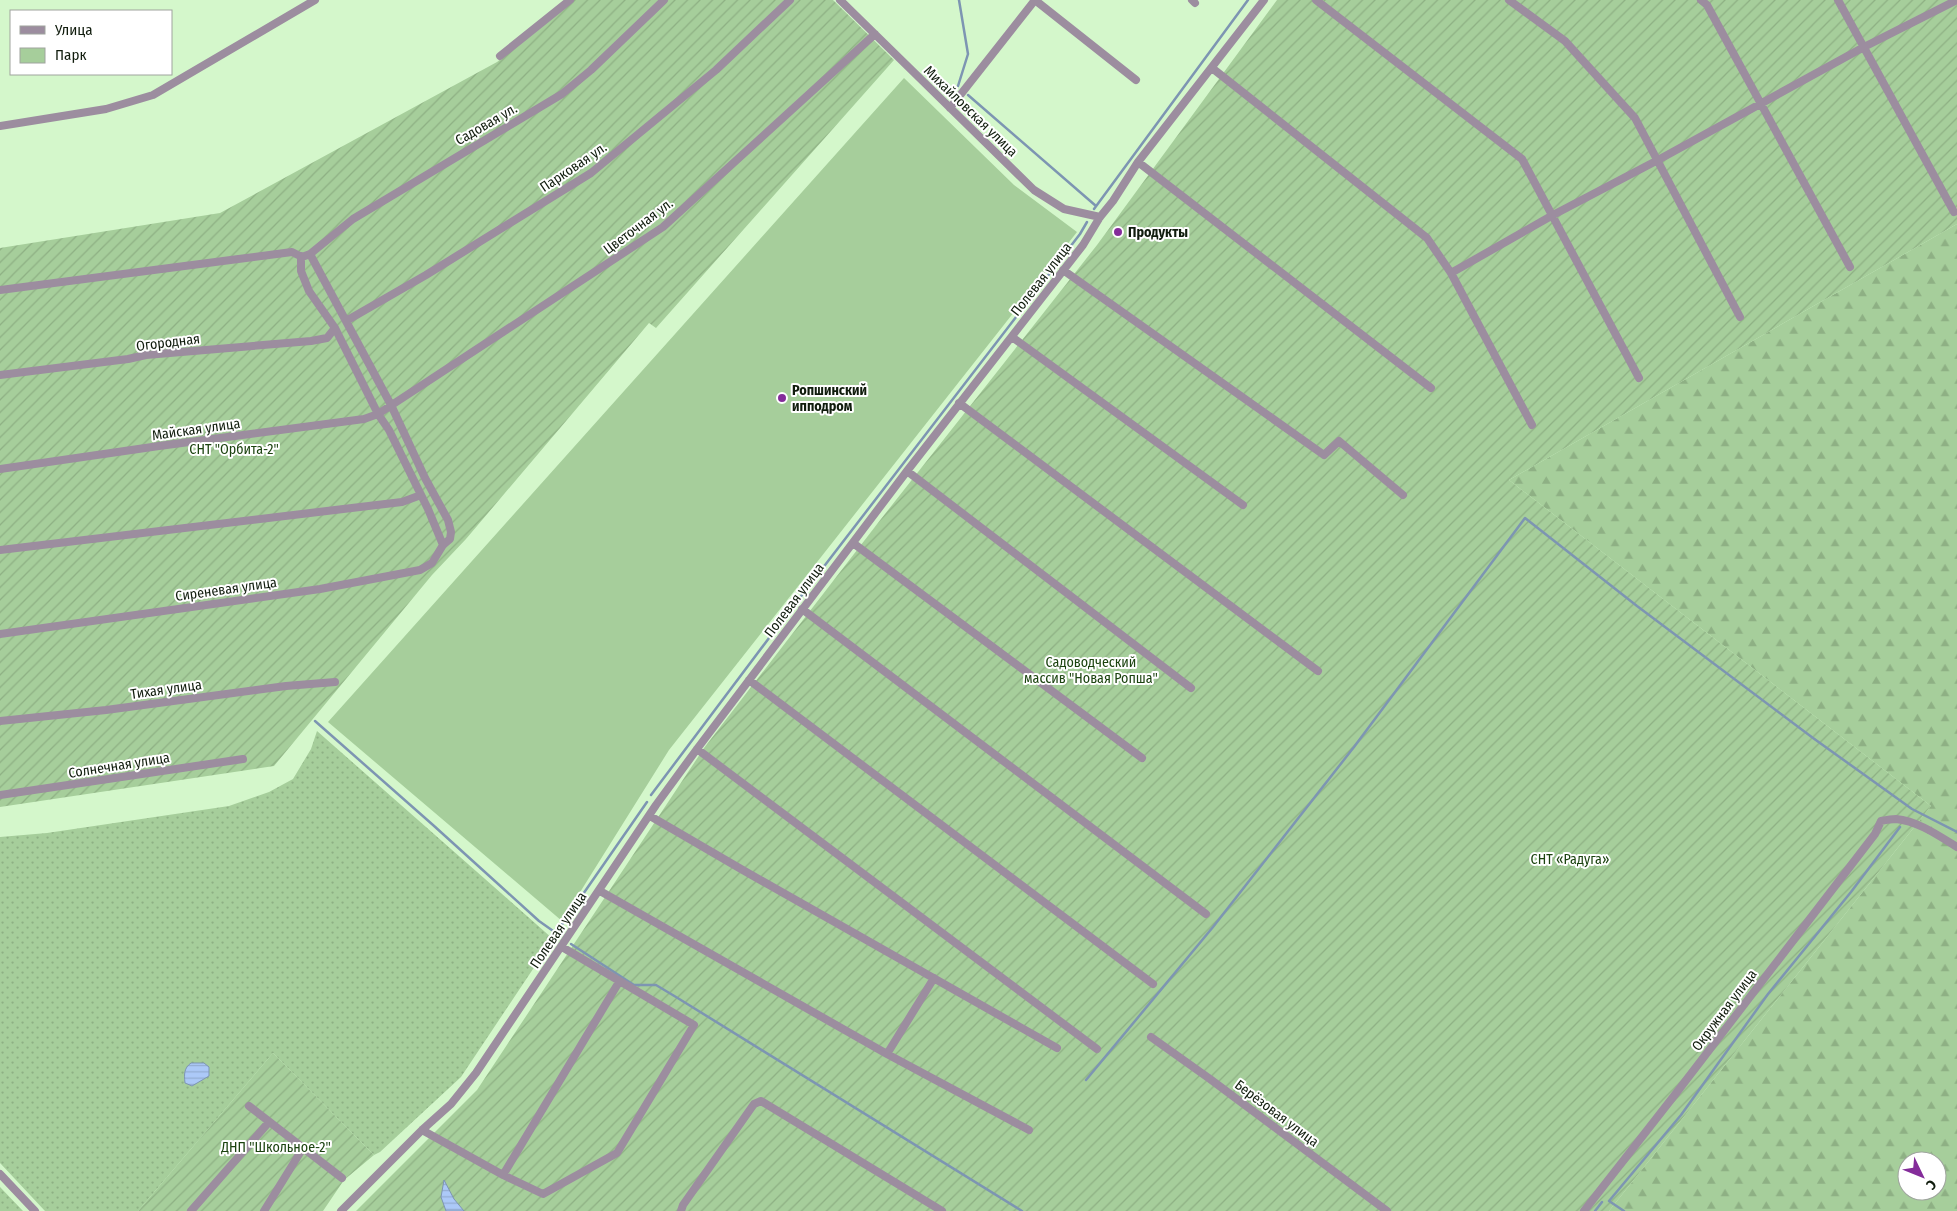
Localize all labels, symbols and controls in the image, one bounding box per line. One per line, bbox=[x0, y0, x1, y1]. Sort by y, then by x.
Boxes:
legend bbox=[10, 10, 172, 75]
text: Улица bbox=[54, 21, 93, 39]
text: Парк bbox=[55, 46, 86, 64]
street label: Михайловская улица bbox=[920, 62, 1021, 161]
street label: Садовая ул. bbox=[452, 100, 520, 149]
street label: Парковая ул. bbox=[537, 139, 610, 196]
street label: Цветочная ул. bbox=[600, 195, 676, 258]
place label: Продукты bbox=[1128, 224, 1188, 241]
marker: Продукты bbox=[1112, 226, 1124, 238]
street label: Полевая улица bbox=[1007, 239, 1076, 320]
street label: Огородная bbox=[135, 330, 201, 355]
place label: Ропшинский ипподром bbox=[792, 382, 867, 415]
marker: Ропшинский ипподром bbox=[776, 392, 788, 404]
street label: Майская улица bbox=[151, 415, 241, 444]
park label: СНТ "Орбита-2" bbox=[189, 441, 279, 458]
street label: Полевая улица bbox=[761, 560, 828, 641]
street label: Сиреневая улица bbox=[174, 574, 278, 605]
park label: Садоводческий массив "Новая Ропша" bbox=[1024, 654, 1158, 687]
street label: Тихая улица bbox=[129, 676, 203, 703]
street label: Солнечная улица bbox=[67, 749, 171, 782]
park label: СНТ «Радуга» bbox=[1531, 851, 1609, 868]
street label: Полевая улица bbox=[527, 889, 590, 972]
street label: Окружная улица bbox=[1688, 966, 1761, 1054]
street label: Берёзовая улица bbox=[1231, 1076, 1322, 1151]
park label: ДНП "Школьное-2" bbox=[220, 1139, 331, 1156]
north arrow bbox=[1897, 1151, 1947, 1201]
text: С bbox=[1922, 1176, 1940, 1193]

